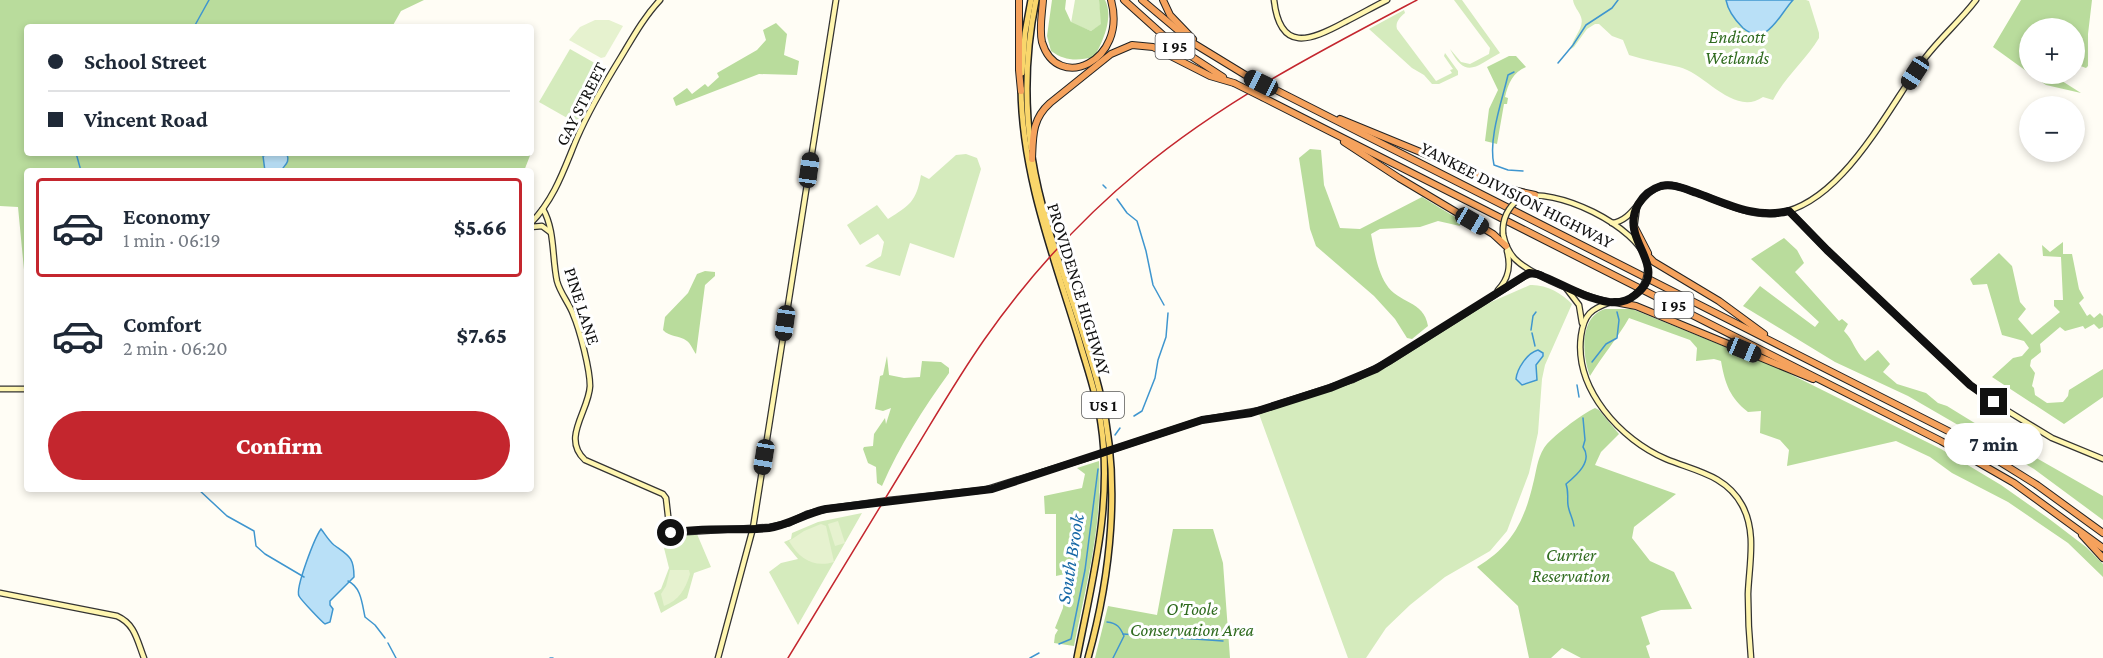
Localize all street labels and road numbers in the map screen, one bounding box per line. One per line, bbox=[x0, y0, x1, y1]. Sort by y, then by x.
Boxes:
road number: I 95 bbox=[1156, 33, 1194, 59]
street label: GAY STREET bbox=[551, 59, 611, 149]
street label: YANKEE DIVISION HIGHWAY bbox=[1417, 138, 1617, 253]
street label: PROVIDENCE HIGHWAY bbox=[1043, 200, 1115, 378]
street label: PINE LANE bbox=[560, 265, 604, 347]
road number: I 95 bbox=[1654, 292, 1694, 318]
road number: US 1 bbox=[1082, 392, 1124, 418]

